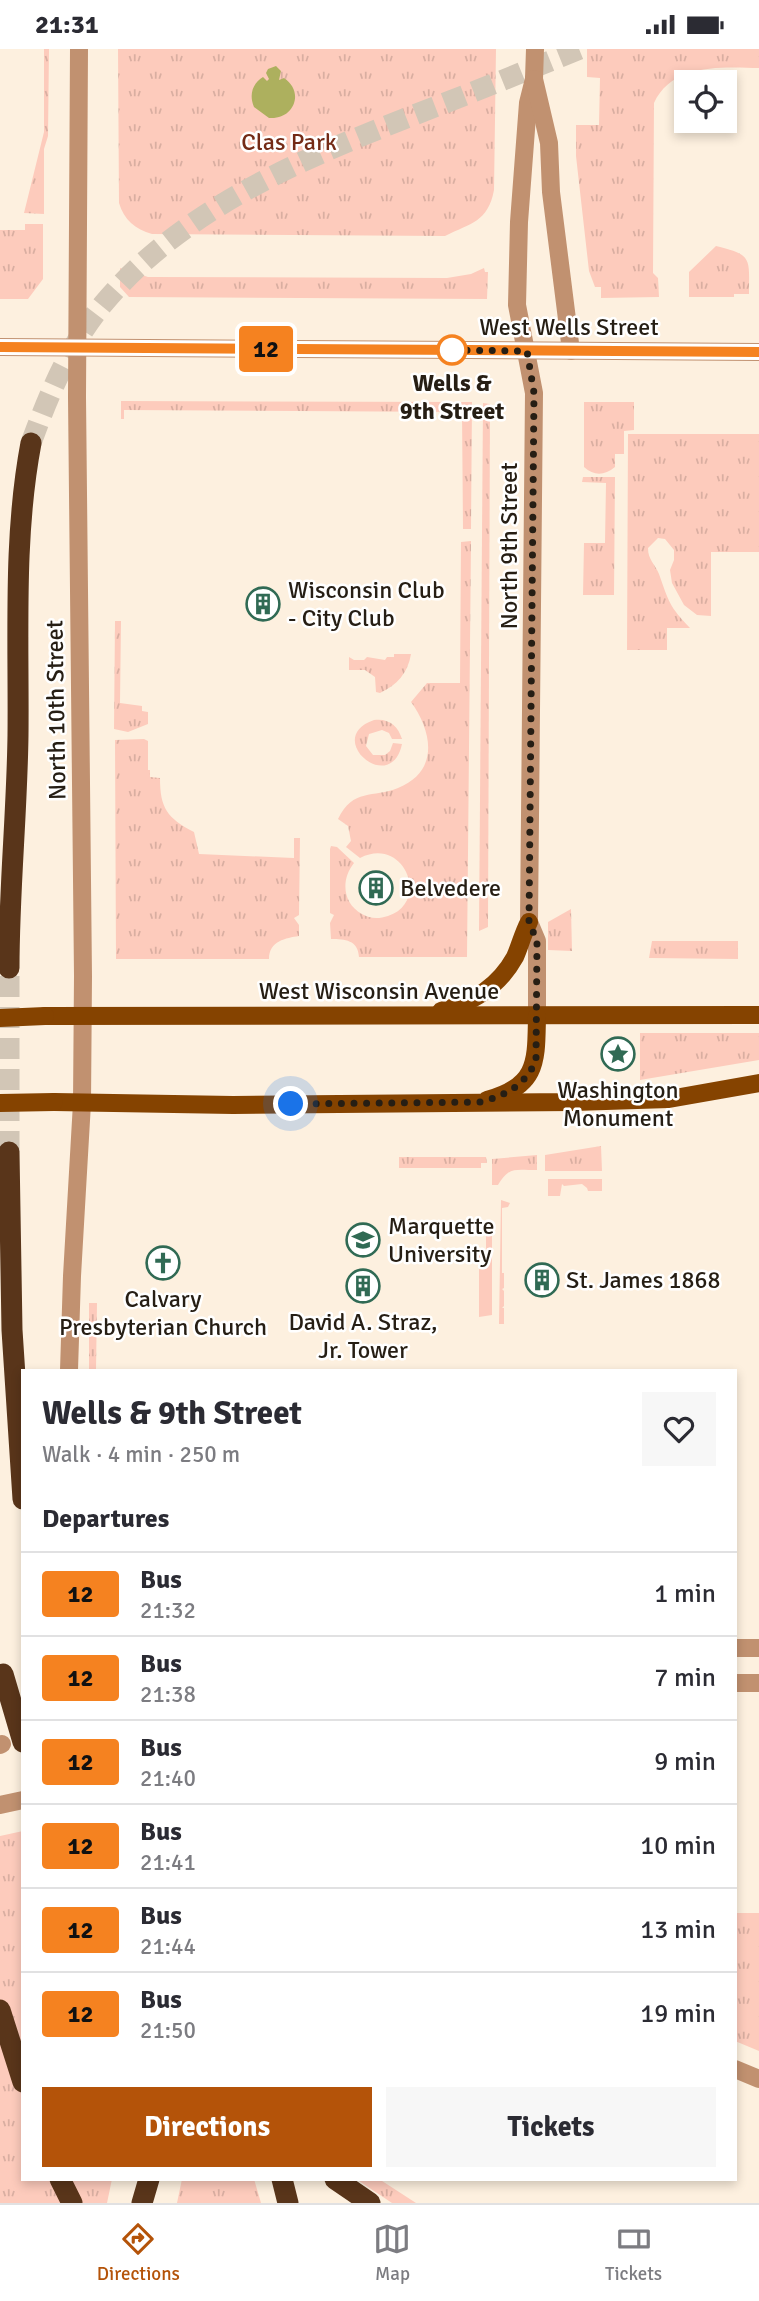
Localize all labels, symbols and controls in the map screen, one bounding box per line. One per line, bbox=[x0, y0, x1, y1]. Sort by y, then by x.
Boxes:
text: 21:31 bbox=[35, 9, 99, 41]
map controls bbox=[674, 70, 737, 133]
button: locate bbox=[674, 70, 737, 133]
park label: Clas Park bbox=[241, 127, 337, 157]
street label: West Wells Street bbox=[479, 312, 659, 342]
line badge: 12 bbox=[234, 326, 298, 372]
text: 12 bbox=[253, 334, 279, 364]
marker: Wells & 9th Street bbox=[437, 335, 467, 365]
place label: Wells & 9th Street bbox=[400, 368, 504, 426]
street label: North 9th Street bbox=[494, 462, 524, 630]
place label: Wisconsin Club - City Club bbox=[288, 575, 445, 633]
building icon: Wisconsin Club - City Club bbox=[244, 585, 282, 623]
street label: North 10th Street bbox=[39, 620, 73, 800]
building icon: Belvedere bbox=[357, 869, 395, 907]
place label: Belvedere bbox=[400, 873, 501, 903]
street label: West Wisconsin Avenue bbox=[259, 976, 499, 1006]
place icon: Washington Monument bbox=[599, 1035, 637, 1073]
place label: Washington Monument bbox=[557, 1075, 679, 1133]
your location bbox=[273, 1086, 308, 1121]
place label: Marquette University bbox=[388, 1211, 495, 1269]
school or university icon: Marquette University bbox=[344, 1221, 382, 1259]
church icon: Calvary Presbyterian Church bbox=[144, 1244, 182, 1282]
building icon: St. James 1868 bbox=[523, 1261, 561, 1299]
place label: St. James 1868 bbox=[566, 1265, 720, 1295]
building icon: David A. Straz, Jr. Tower bbox=[344, 1267, 382, 1305]
place label: Calvary Presbyterian Church bbox=[59, 1284, 267, 1342]
place label: David A. Straz, Jr. Tower bbox=[288, 1307, 438, 1365]
button: heart bbox=[642, 1392, 716, 1466]
text: Wells & 9th Street bbox=[42, 1393, 302, 1434]
text: Walk · 4 min · 250 m bbox=[42, 1440, 240, 1469]
text: Departures bbox=[42, 1503, 169, 1535]
text: Bus bbox=[140, 1564, 182, 1596]
text: 1 min bbox=[654, 1578, 716, 1610]
text: 12 bbox=[68, 1579, 93, 1609]
text: 21:32 bbox=[140, 1596, 196, 1625]
text: Bus bbox=[140, 1648, 182, 1680]
text: 7 min bbox=[654, 1662, 716, 1694]
text: 12 bbox=[68, 1663, 93, 1693]
text: 21:38 bbox=[140, 1680, 196, 1709]
text: Bus bbox=[140, 1732, 182, 1764]
text: 9 min bbox=[654, 1746, 716, 1778]
text: 12 bbox=[68, 1747, 93, 1777]
text: 21:40 bbox=[140, 1764, 196, 1793]
text: Bus bbox=[140, 1816, 182, 1848]
text: 10 min bbox=[640, 1830, 716, 1862]
text: 12 bbox=[68, 1831, 93, 1861]
text: 21:41 bbox=[140, 1848, 196, 1877]
text: Bus bbox=[140, 1900, 182, 1932]
text: 13 min bbox=[640, 1914, 716, 1946]
text: 12 bbox=[68, 1915, 93, 1945]
text: 21:44 bbox=[140, 1932, 196, 1961]
text: Bus bbox=[140, 1984, 182, 2016]
text: 19 min bbox=[640, 1998, 716, 2030]
text: 12 bbox=[68, 1999, 93, 2029]
text: 21:50 bbox=[140, 2016, 196, 2045]
button: Directions bbox=[42, 2087, 372, 2167]
button: Tickets bbox=[386, 2087, 716, 2167]
tab: Directions bbox=[97, 2220, 180, 2286]
tab: Map bbox=[373, 2220, 411, 2286]
tab: Tickets bbox=[605, 2220, 662, 2286]

